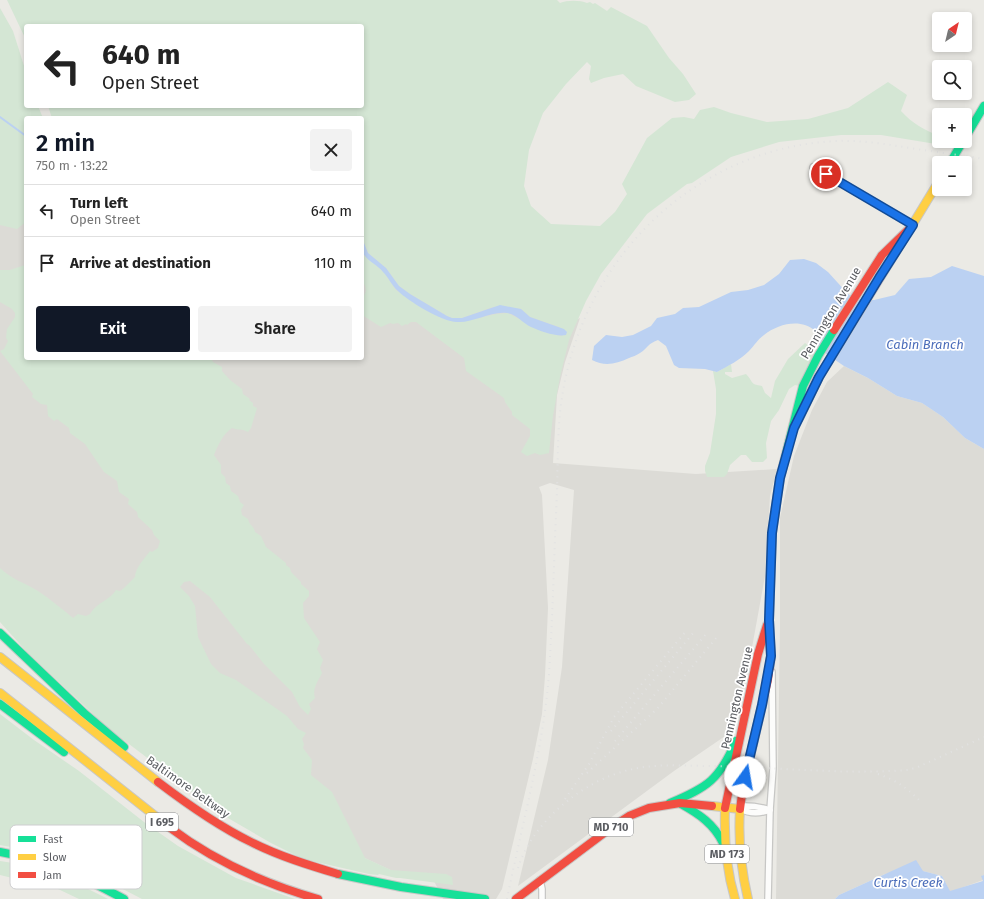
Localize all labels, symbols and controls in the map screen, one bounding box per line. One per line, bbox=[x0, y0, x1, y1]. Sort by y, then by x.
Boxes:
north arrow bbox=[932, 12, 972, 52]
map controls bbox=[932, 12, 972, 196]
text: 640 m bbox=[102, 38, 180, 71]
icon: left bbox=[36, 40, 88, 92]
button: search bbox=[932, 60, 972, 100]
text: Open Street bbox=[102, 72, 199, 94]
button: + bbox=[932, 108, 972, 148]
text: 2 min bbox=[36, 129, 95, 157]
button: close bbox=[310, 129, 352, 171]
button: − bbox=[932, 156, 972, 196]
pin bbox=[809, 157, 843, 191]
text: 750 m · 13:22 bbox=[36, 158, 108, 173]
icon: arrive bbox=[815, 163, 837, 185]
text: Turn left bbox=[70, 194, 128, 212]
icon: left bbox=[36, 200, 58, 222]
text: 640 m bbox=[311, 202, 352, 220]
text: Open Street bbox=[70, 212, 140, 227]
icon: arrive bbox=[36, 252, 58, 274]
text: Arrive at destination bbox=[70, 254, 211, 272]
text: 110 m bbox=[314, 254, 352, 272]
street label: Pennington Avenue bbox=[798, 264, 864, 362]
button: Exit bbox=[36, 306, 190, 352]
button: Share bbox=[198, 306, 352, 352]
water label: Cabin Branch bbox=[886, 337, 964, 352]
street label: Pennington Avenue bbox=[718, 645, 756, 751]
street label: Baltimore Beltway bbox=[144, 753, 232, 821]
position arrow bbox=[724, 756, 766, 798]
road number: I 695 bbox=[146, 813, 178, 831]
road number: MD 710 bbox=[589, 818, 633, 836]
legend bbox=[10, 825, 142, 889]
text: Fast bbox=[43, 833, 63, 846]
road number: MD 173 bbox=[705, 845, 749, 863]
text: Slow bbox=[43, 851, 67, 864]
text: Jam bbox=[43, 869, 62, 882]
water label: Curtis Creek bbox=[873, 875, 943, 890]

